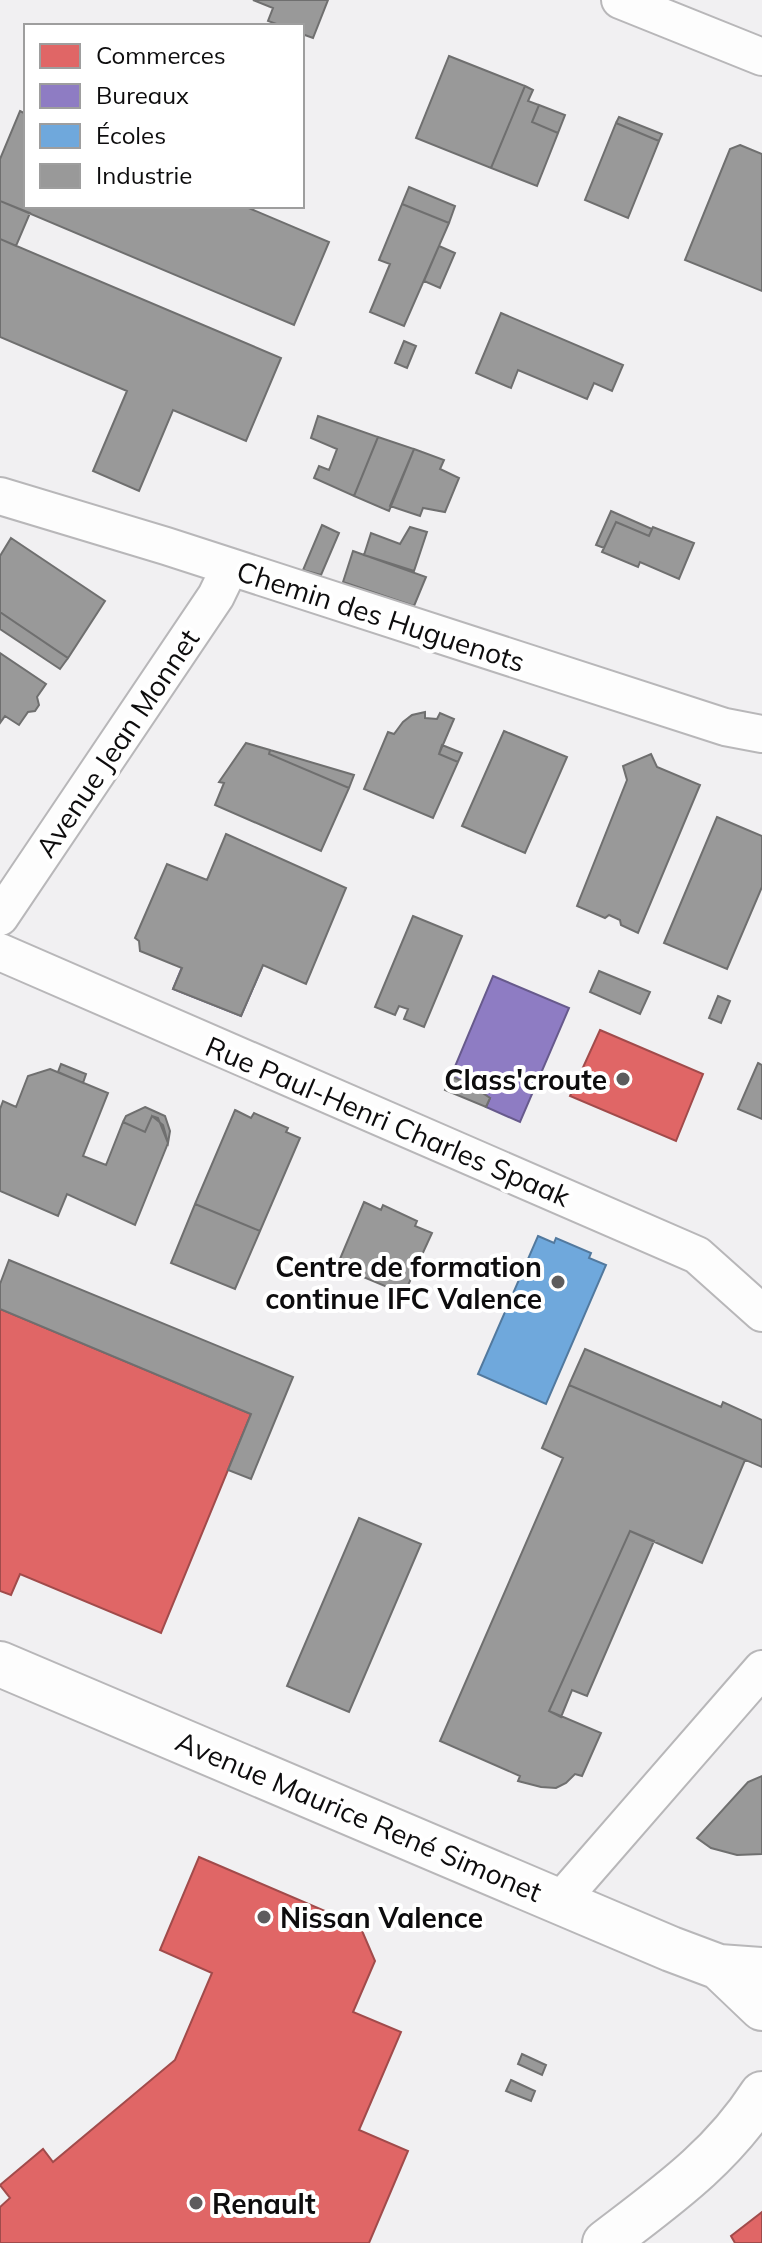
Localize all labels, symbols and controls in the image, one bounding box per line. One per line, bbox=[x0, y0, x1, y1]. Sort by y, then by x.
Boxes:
legend bbox=[24, 24, 304, 208]
text: Commerces bbox=[96, 40, 226, 70]
text: Bureaux bbox=[96, 80, 189, 110]
text: Écoles bbox=[96, 120, 166, 150]
text: Industrie bbox=[96, 160, 192, 190]
street label: Chemin des Huguenots bbox=[233, 553, 529, 679]
street label: Avenue Jean Monnet bbox=[28, 622, 206, 864]
street label: Rue Paul-Henri Charles Spaak bbox=[201, 1028, 576, 1214]
place label: Class'croute bbox=[444, 1062, 607, 1097]
marker: Class'croute bbox=[614, 1070, 632, 1088]
place label: Centre de formation continue IFC Valence bbox=[265, 1249, 542, 1316]
marker: Centre de formation continue IFC Valence bbox=[549, 1273, 567, 1291]
street label: Avenue Maurice René Simonet bbox=[171, 1723, 547, 1909]
place label: Nissan Valence bbox=[280, 1900, 483, 1935]
marker: Nissan Valence bbox=[255, 1908, 273, 1926]
place label: Renault bbox=[212, 2186, 316, 2221]
marker: Renault bbox=[187, 2194, 205, 2212]

